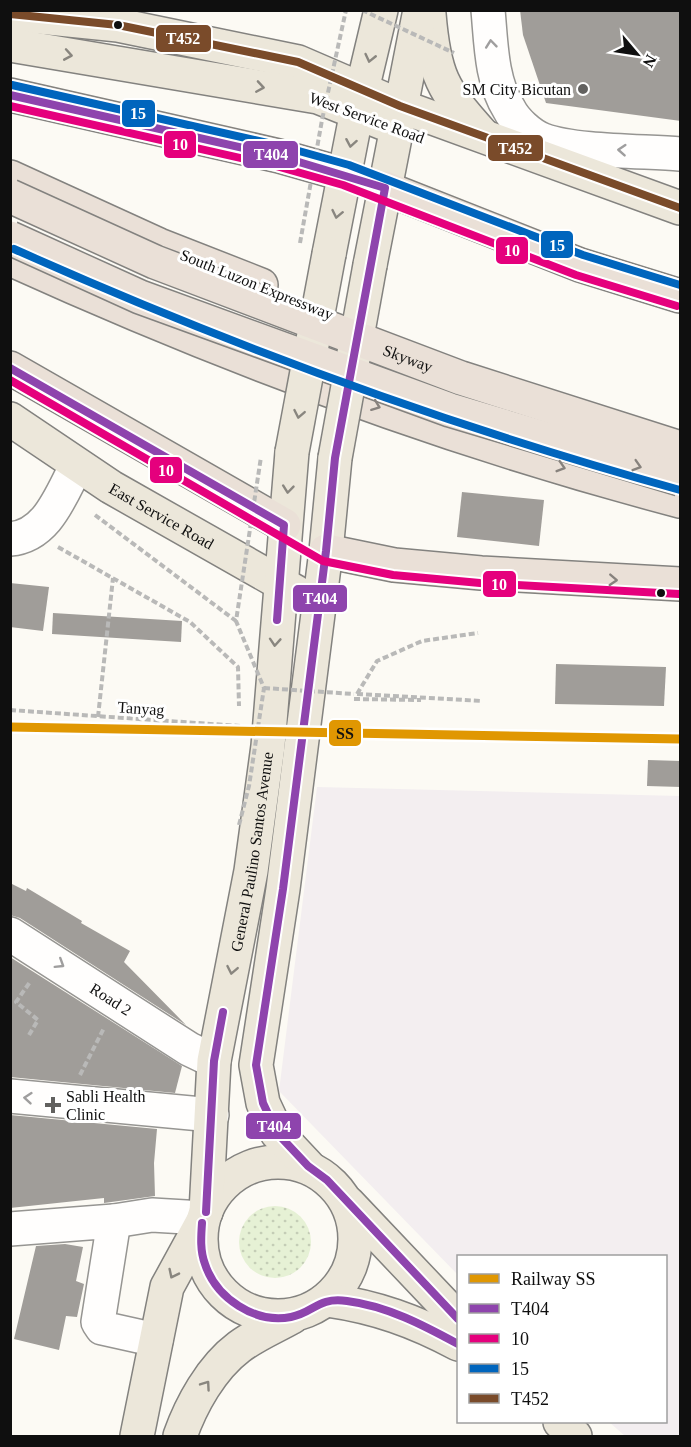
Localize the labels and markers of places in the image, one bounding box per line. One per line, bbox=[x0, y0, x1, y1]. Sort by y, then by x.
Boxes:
unlabelled marker bbox=[112, 19, 124, 31]
place label: SM City Bicutan bbox=[463, 81, 571, 99]
marker: SM City Bicutan bbox=[576, 82, 590, 96]
unlabelled marker bbox=[655, 587, 667, 599]
place label: Sabli Health Clinic bbox=[66, 1088, 146, 1123]
marker: Sabli Health Clinic bbox=[44, 1096, 62, 1114]

